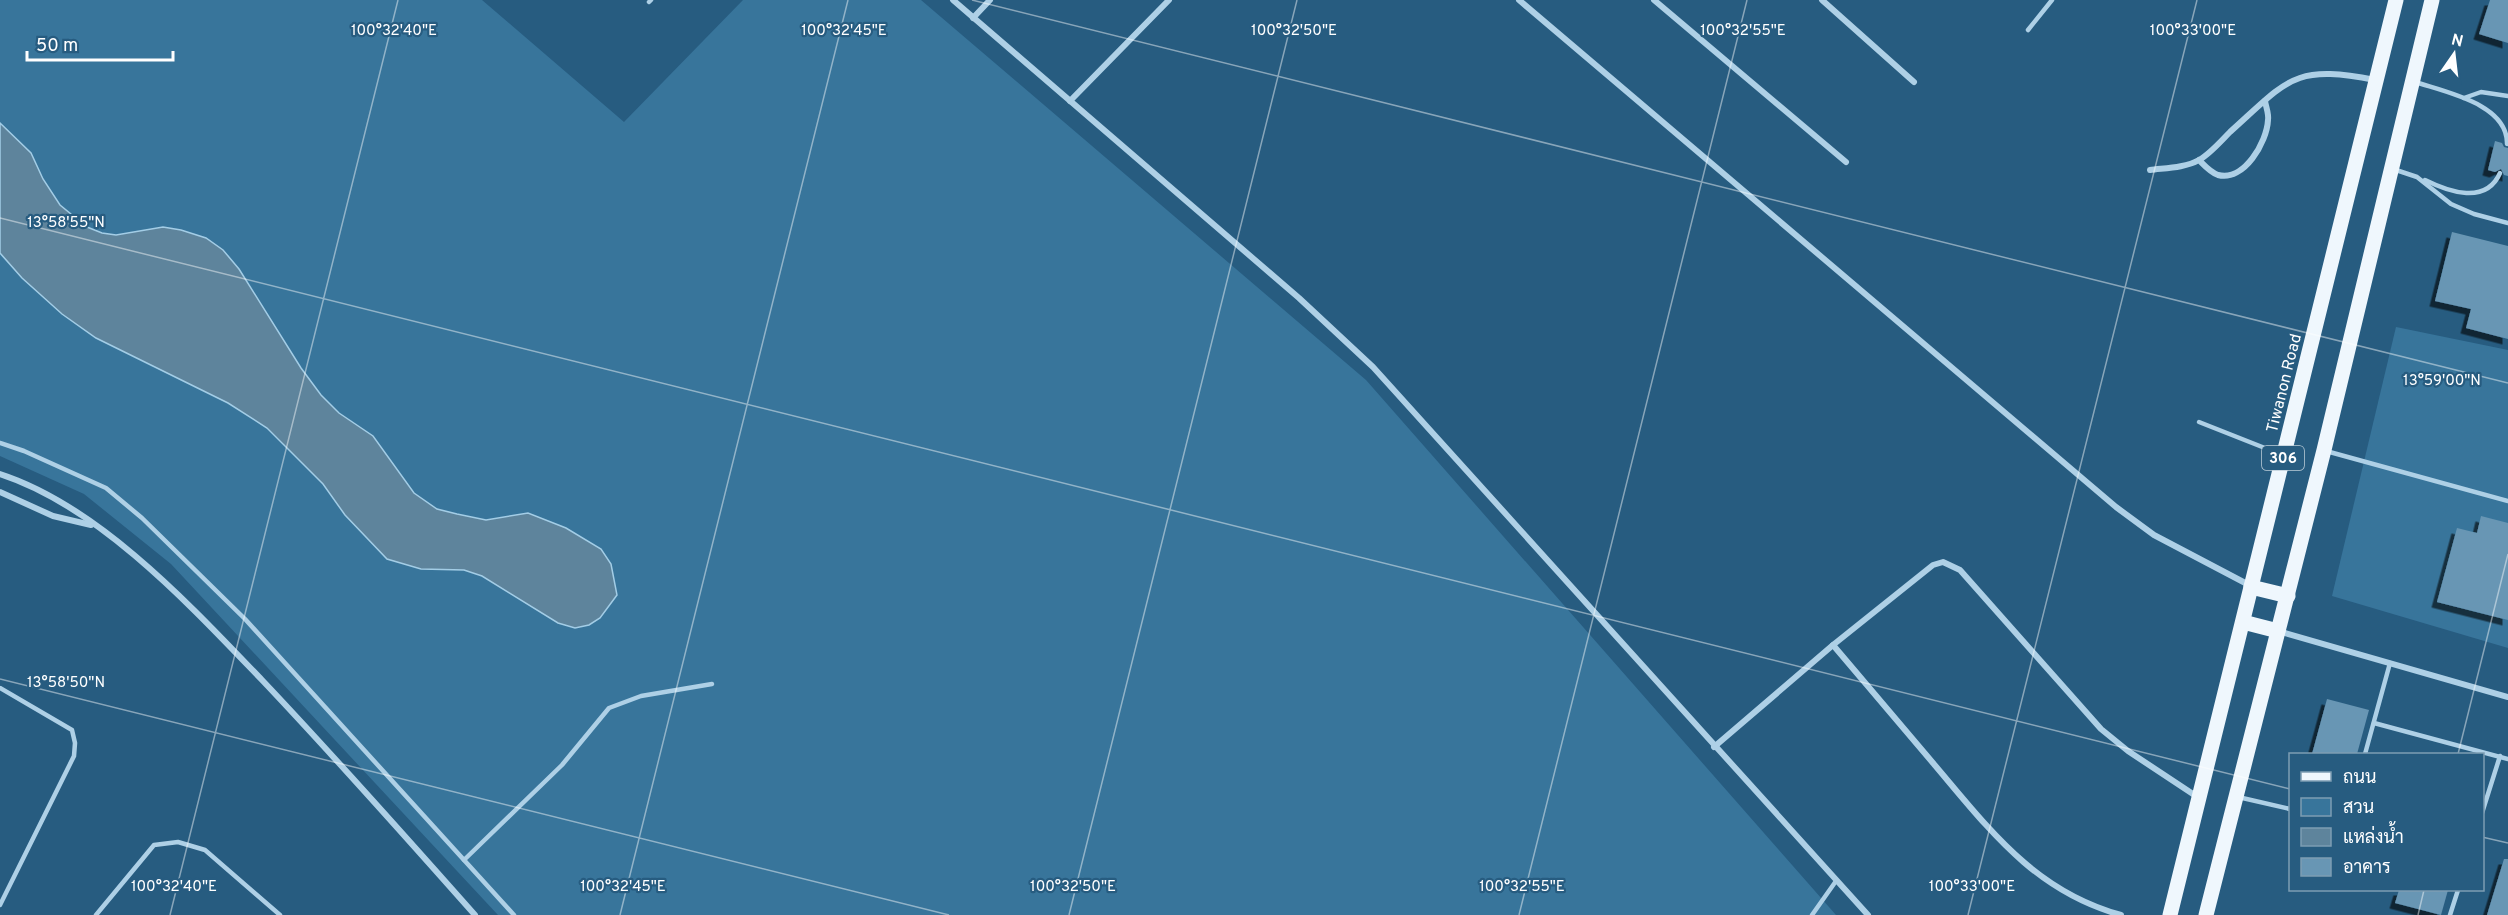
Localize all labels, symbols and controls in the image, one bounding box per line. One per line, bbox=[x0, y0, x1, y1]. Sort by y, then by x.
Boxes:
text: 100°32'40"E bbox=[351, 22, 437, 41]
text: 100°32'45"E bbox=[801, 22, 887, 41]
text: 100°32'50"E bbox=[1251, 22, 1337, 41]
text: 100°32'55"E bbox=[1700, 22, 1786, 41]
text: 100°33'00"E bbox=[2150, 22, 2236, 41]
scale bar bbox=[27, 24, 172, 62]
north arrow bbox=[2424, 24, 2484, 84]
text: N bbox=[2449, 30, 2465, 52]
text: 50 m bbox=[36, 35, 78, 58]
text: 13°58'55"N bbox=[27, 214, 105, 233]
street label: Tiwanon Road bbox=[2263, 332, 2307, 435]
text: 13°59'00"N bbox=[2403, 372, 2481, 391]
road number: 306 bbox=[2262, 446, 2304, 470]
text: 13°58'50"N bbox=[27, 674, 105, 693]
legend bbox=[2289, 753, 2484, 891]
text: ถนน bbox=[2343, 767, 2376, 790]
text: สวน bbox=[2343, 797, 2374, 820]
text: แหล่งน้ำ bbox=[2343, 821, 2404, 850]
text: อาคาร bbox=[2343, 857, 2391, 880]
text: 100°32'40"E bbox=[131, 878, 217, 897]
text: 100°32'45"E bbox=[580, 878, 666, 897]
text: 100°32'50"E bbox=[1030, 878, 1116, 897]
text: 100°32'55"E bbox=[1479, 878, 1565, 897]
text: 100°33'00"E bbox=[1929, 878, 2015, 897]

